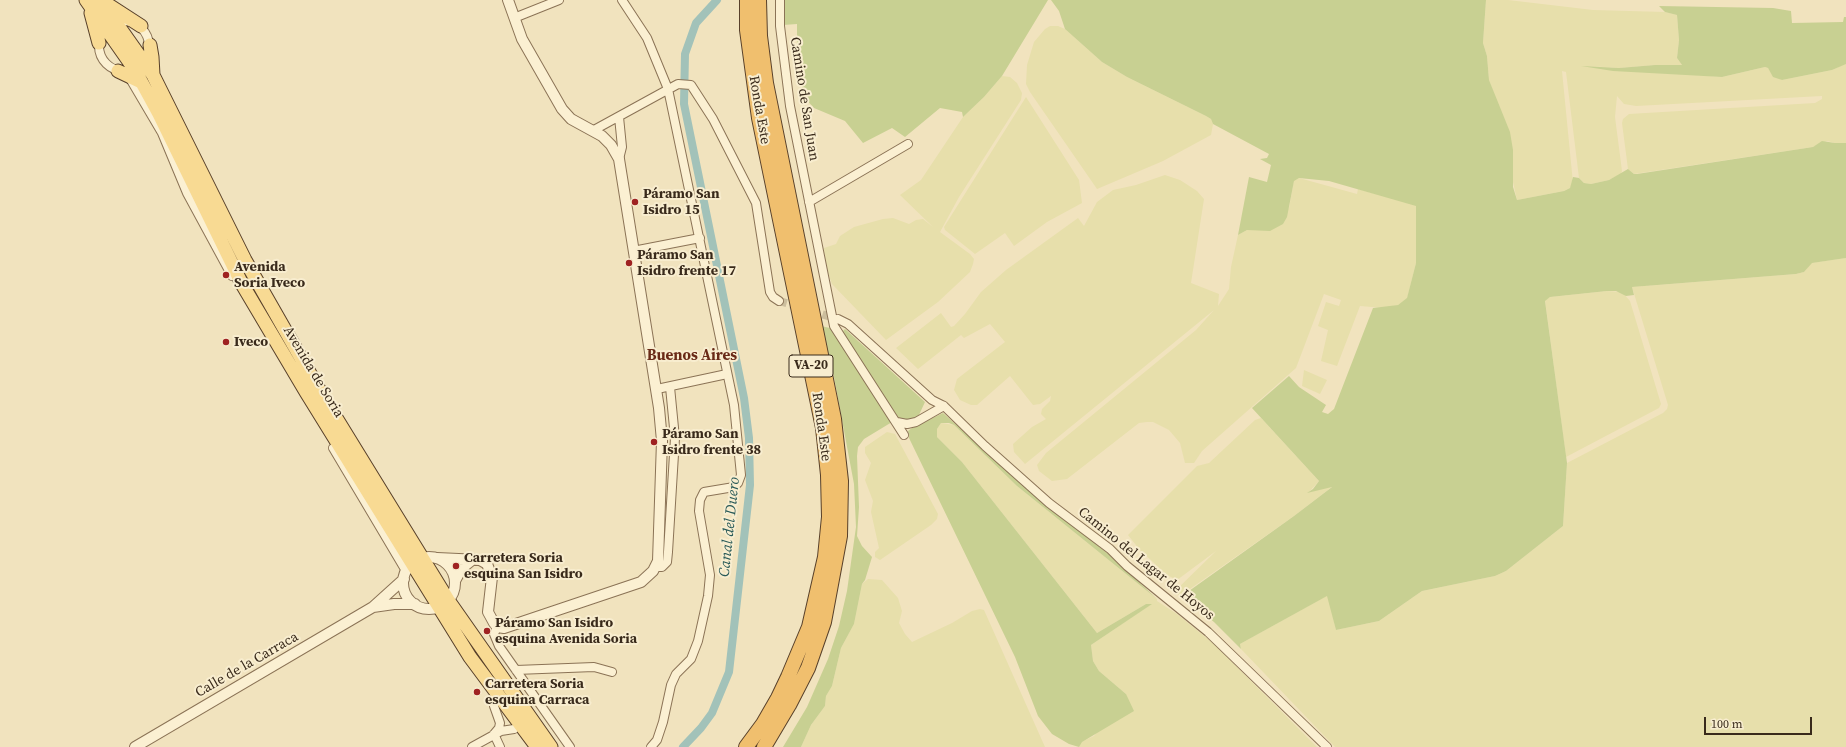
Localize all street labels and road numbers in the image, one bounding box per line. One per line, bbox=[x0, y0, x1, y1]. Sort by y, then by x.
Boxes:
street label: Camino de San Juan bbox=[786, 36, 822, 162]
street label: Ronda Este bbox=[745, 74, 773, 146]
street label: Avenida de Soria bbox=[279, 323, 347, 421]
road number: VA-20 bbox=[789, 355, 833, 377]
street label: Ronda Este bbox=[808, 391, 834, 463]
street label: Camino del Lagar de Hoyos bbox=[1075, 504, 1217, 624]
street label: Calle de la Carraca bbox=[193, 629, 301, 701]

